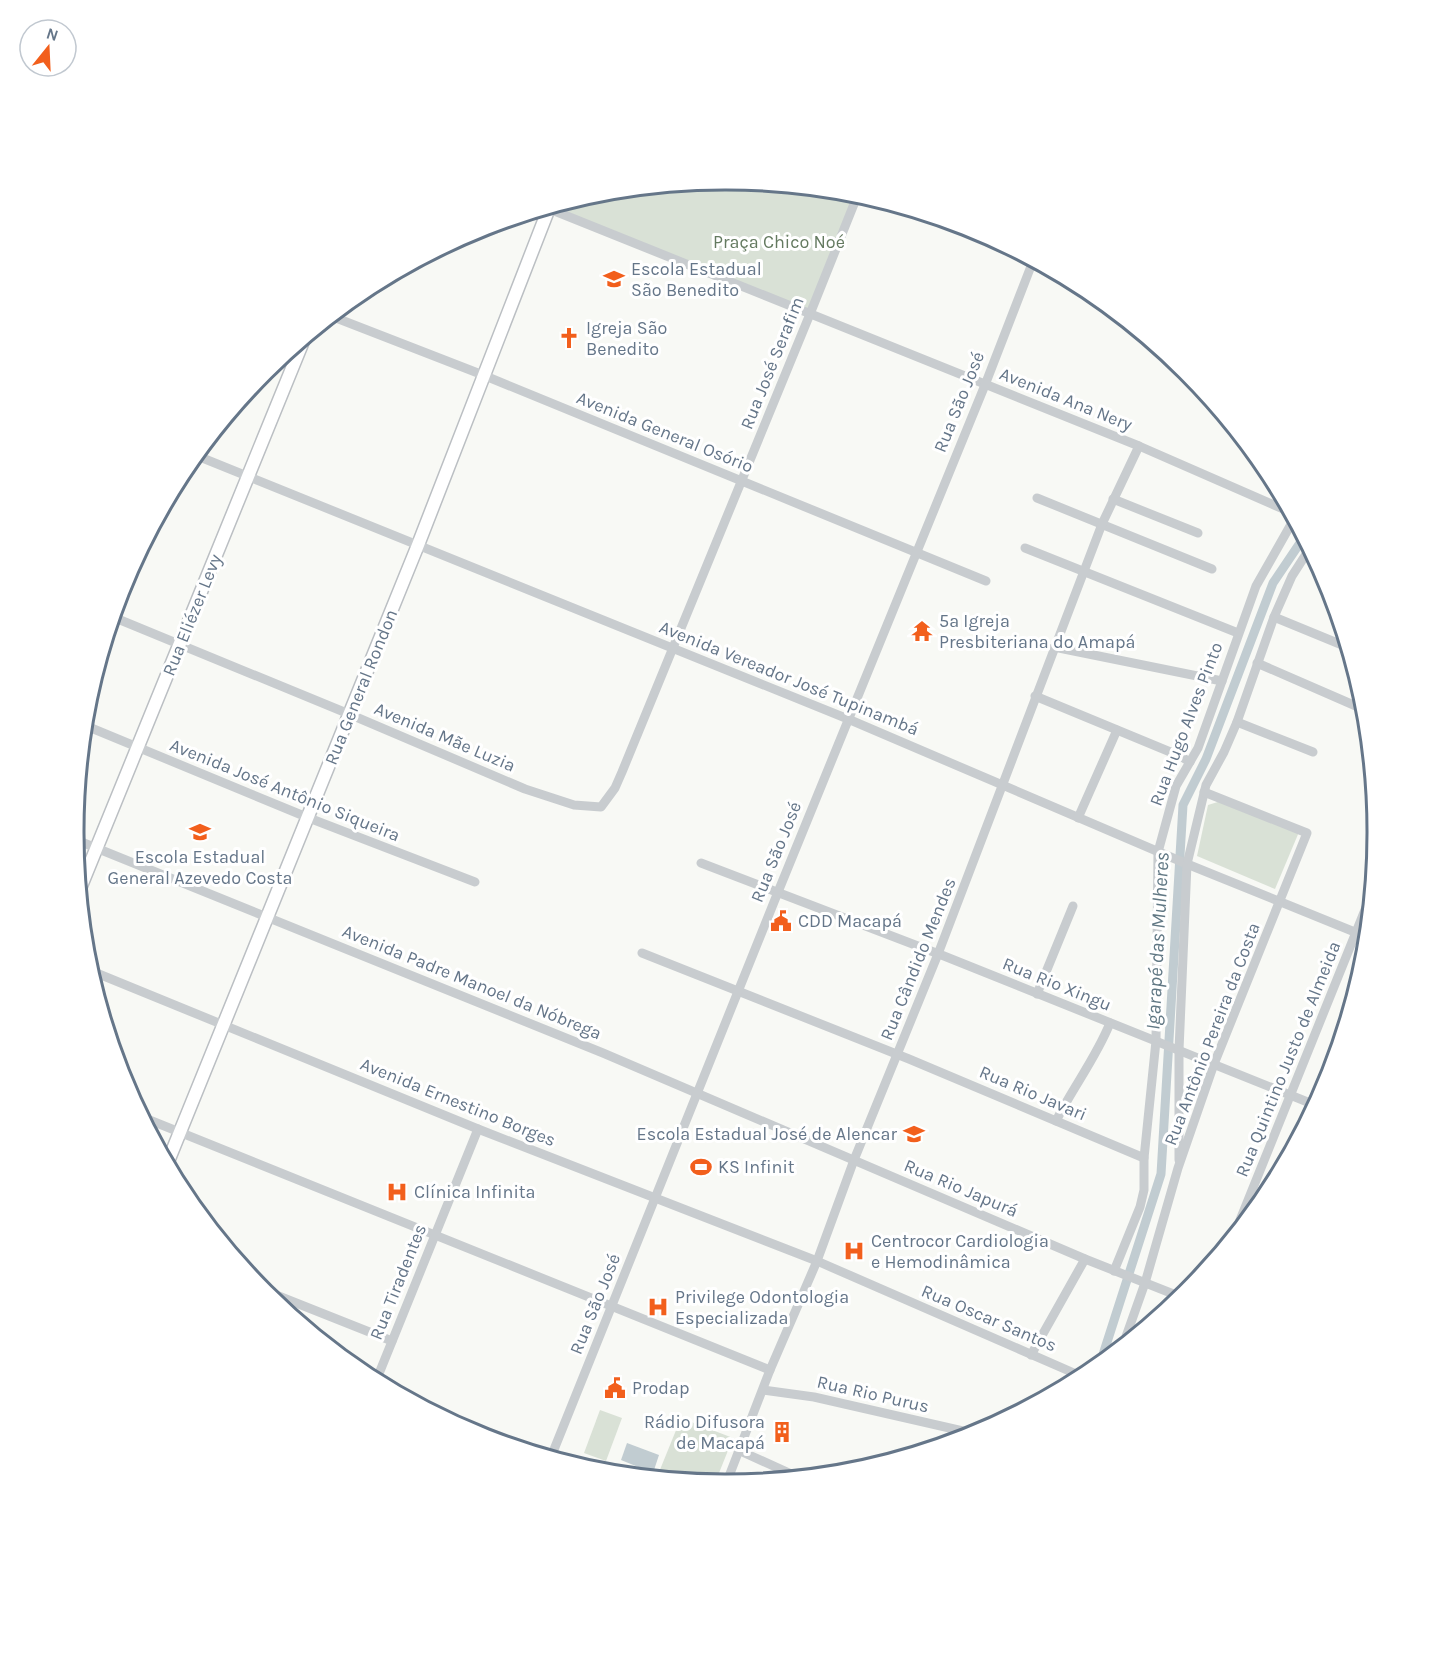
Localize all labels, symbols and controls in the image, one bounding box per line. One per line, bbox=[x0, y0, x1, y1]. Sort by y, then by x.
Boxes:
north arrow bbox=[18, 18, 78, 78]
text: N bbox=[44, 23, 61, 45]
park label: Praça Chico Noé bbox=[713, 231, 845, 253]
place label: Escola Estadual São Benedito bbox=[631, 258, 762, 301]
school or university icon: Escola Estadual São Benedito bbox=[602, 267, 626, 291]
street label: Rua José Serafim bbox=[735, 293, 809, 433]
place label: Igreja São Benedito bbox=[586, 317, 667, 360]
church icon: Igreja São Benedito bbox=[557, 326, 581, 350]
street label: Rua São José bbox=[929, 348, 989, 456]
street label: Avenida Ana Nery bbox=[996, 362, 1136, 436]
street label: Avenida General Osório bbox=[573, 386, 757, 478]
street label: Rua Eliézer Levy bbox=[158, 550, 227, 679]
street label: Rua General Rondon bbox=[320, 606, 402, 768]
place label: 5a Igreja Presbiteriana do Amapá bbox=[939, 610, 1135, 653]
street label: Avenida Vereador José Tupinambá bbox=[656, 616, 922, 740]
temple icon: 5a Igreja Presbiteriana do Amapá bbox=[910, 619, 934, 643]
street label: Rua Hugo Alves Pinto bbox=[1145, 639, 1227, 809]
street label: Avenida Mãe Luzia bbox=[371, 697, 519, 777]
street label: Avenida José Antônio Siqueira bbox=[167, 734, 403, 846]
street label: Rua São José bbox=[746, 798, 806, 906]
school or university icon: Escola Estadual General Azevedo Costa bbox=[188, 820, 212, 844]
place label: Escola Estadual General Azevedo Costa bbox=[108, 846, 292, 889]
water label: Igarapé das Mulheres bbox=[1141, 852, 1174, 1030]
street label: Rua Cândido Mendes bbox=[875, 874, 961, 1044]
public building icon: CDD Macapá bbox=[769, 909, 793, 933]
place label: CDD Macapá bbox=[798, 910, 902, 932]
street label: Rua Antônio Pereira da Costa bbox=[1159, 919, 1265, 1149]
street label: Avenida Padre Manoel da Nóbrega bbox=[339, 920, 605, 1044]
street label: Rua Quintino Justo de Almeida bbox=[1231, 938, 1345, 1180]
street label: Rua Rio Xingu bbox=[999, 952, 1115, 1016]
street label: Avenida Ernestino Borges bbox=[357, 1053, 559, 1151]
street label: Rua Rio Javari bbox=[976, 1060, 1090, 1126]
school or university icon: Escola Estadual José de Alencar bbox=[902, 1122, 926, 1146]
place label: Escola Estadual José de Alencar bbox=[637, 1123, 897, 1145]
street label: Rua Rio Japurá bbox=[901, 1154, 1021, 1222]
sports icon: KS Infinit bbox=[689, 1155, 713, 1179]
place label: KS Infinit bbox=[718, 1156, 795, 1178]
hospital icon: Clínica Infinita bbox=[385, 1180, 409, 1204]
place label: Clínica Infinita bbox=[414, 1181, 535, 1203]
street label: Rua Tiradentes bbox=[365, 1221, 431, 1343]
place label: Centrocor Cardiologia e Hemodinâmica bbox=[871, 1230, 1049, 1273]
hospital icon: Centrocor Cardiologia e Hemodinâmica bbox=[842, 1239, 866, 1263]
street label: Rua São José bbox=[565, 1250, 625, 1358]
street label: Rua Oscar Santos bbox=[918, 1280, 1060, 1356]
place label: Privilege Odontologia Especializada bbox=[675, 1286, 849, 1329]
hospital icon: Privilege Odontologia Especializada bbox=[646, 1295, 670, 1319]
street label: Rua Rio Purus bbox=[815, 1370, 931, 1418]
public building icon: Prodap bbox=[603, 1376, 627, 1400]
place label: Prodap bbox=[632, 1377, 689, 1399]
place label: Rádio Difusora de Macapá bbox=[644, 1411, 765, 1454]
building icon: Rádio Difusora de Macapá bbox=[770, 1420, 794, 1444]

